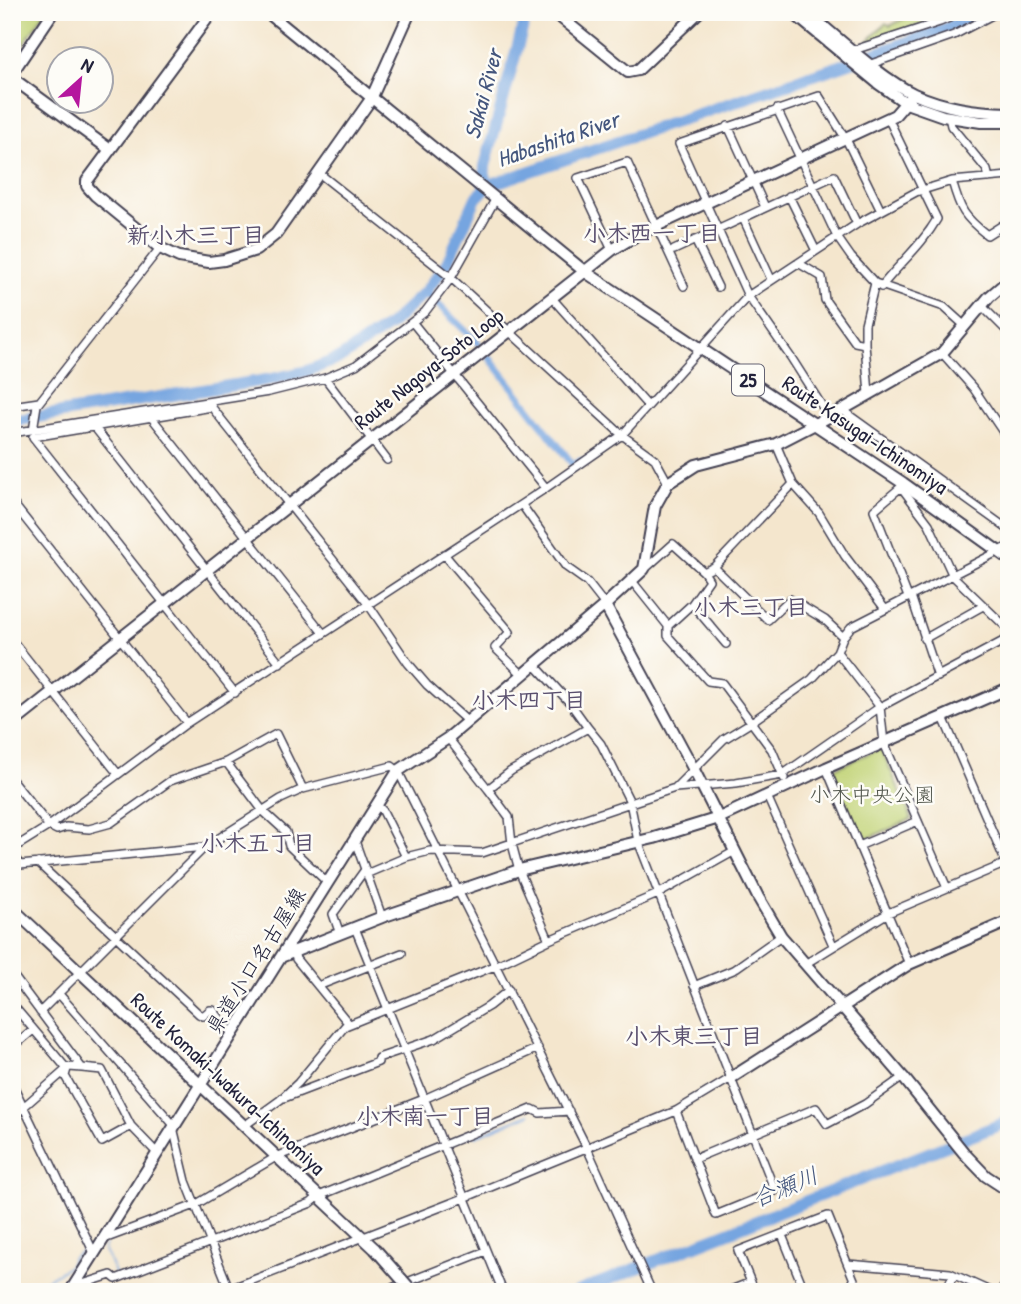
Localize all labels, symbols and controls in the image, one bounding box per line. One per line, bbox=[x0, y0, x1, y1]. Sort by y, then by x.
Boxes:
water label: Sakai River bbox=[456, 43, 510, 142]
north arrow bbox=[46, 46, 116, 116]
text: N bbox=[77, 51, 98, 79]
water label: Habashita River bbox=[493, 102, 626, 174]
district label: 小木西一丁目 bbox=[583, 217, 721, 248]
district label: 新小木三丁目 bbox=[127, 219, 265, 250]
street label: Route Nagoya-Soto Loop bbox=[348, 301, 509, 436]
road number: 25 bbox=[732, 364, 764, 396]
street label: Route Kasugai-Ichinomiya bbox=[777, 368, 954, 501]
district label: 小木三丁目 bbox=[694, 591, 809, 622]
district label: 小木四丁目 bbox=[472, 684, 587, 715]
park label: 小木中央公園 bbox=[809, 780, 935, 809]
district label: 小木五丁目 bbox=[201, 827, 316, 858]
street label: 県道小口名古屋線 bbox=[199, 882, 312, 1040]
street label: Route Komaki-Iwakura-Ichinomiya bbox=[125, 986, 332, 1182]
district label: 小木東三丁目 bbox=[625, 1020, 763, 1051]
district label: 小木南一丁目 bbox=[356, 1100, 494, 1131]
water label: 合瀬川 bbox=[747, 1159, 823, 1214]

